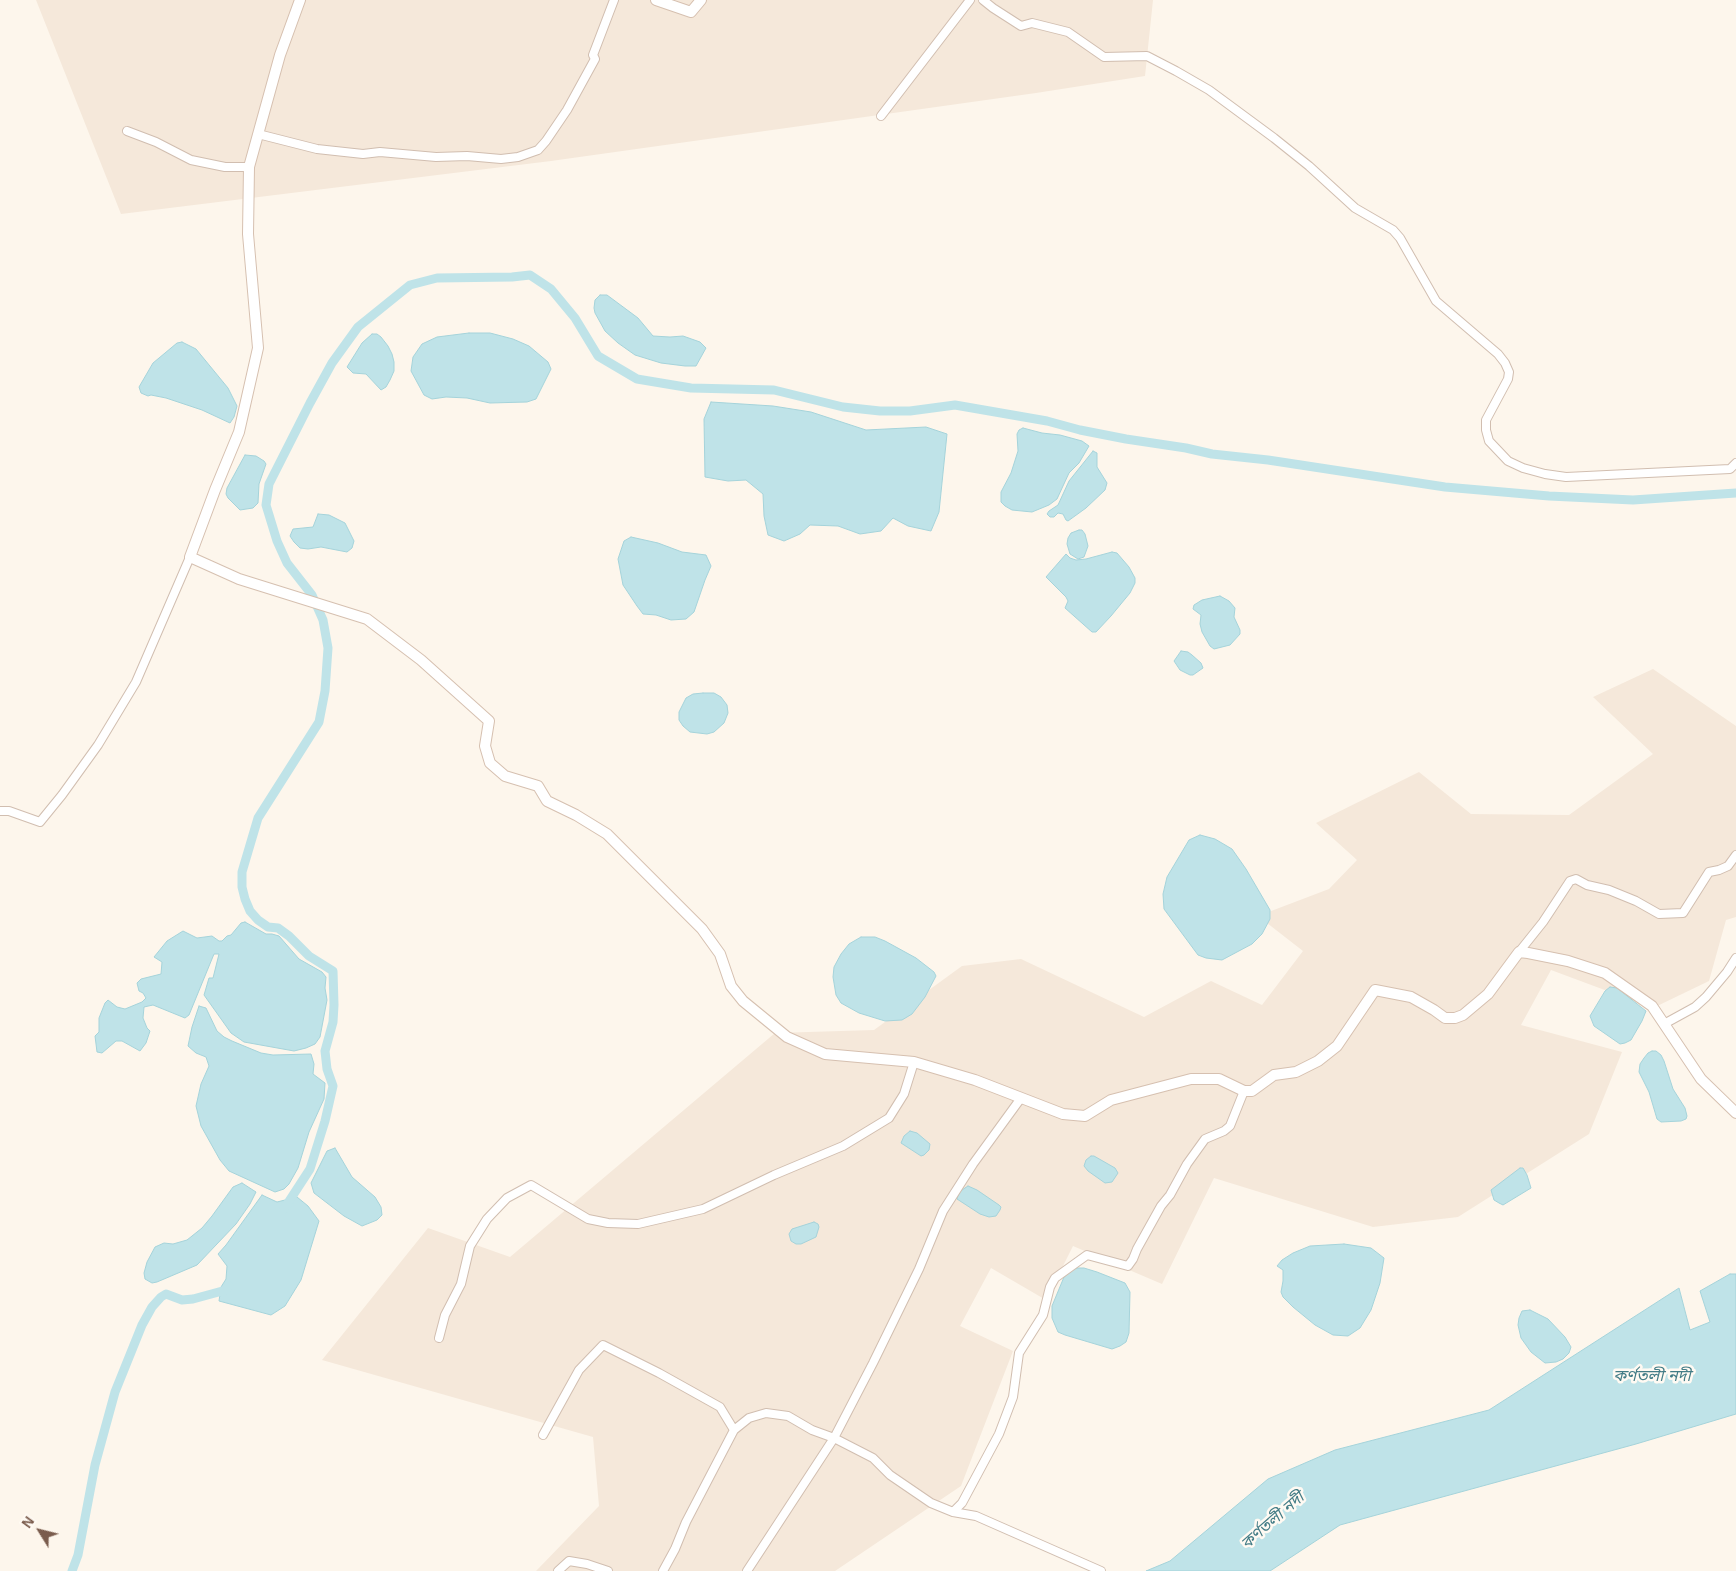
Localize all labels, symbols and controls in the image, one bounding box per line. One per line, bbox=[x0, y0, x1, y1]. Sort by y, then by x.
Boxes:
water label: কর্ণতলী নদী bbox=[1613, 1367, 1691, 1387]
water label: কর্ণতলী নদী bbox=[1238, 1488, 1308, 1554]
north arrow bbox=[15, 1506, 65, 1556]
text: N bbox=[18, 1513, 37, 1531]

